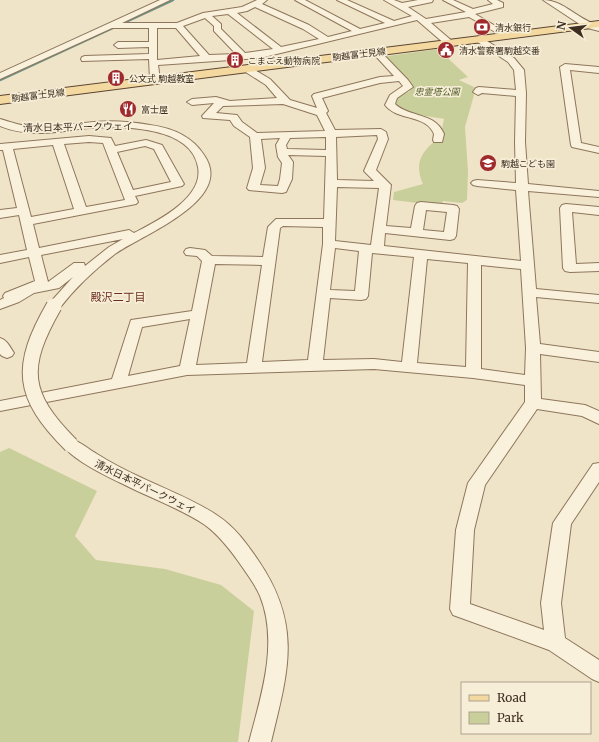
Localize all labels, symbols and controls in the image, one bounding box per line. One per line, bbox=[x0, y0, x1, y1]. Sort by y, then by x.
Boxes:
north arrow bbox=[551, 8, 591, 48]
bank icon: 清水銀行 bbox=[472, 17, 492, 37]
text: N bbox=[553, 19, 569, 31]
place label: 清水銀行 bbox=[495, 22, 531, 33]
public building icon: 清水警察署駒越交番 bbox=[436, 40, 456, 60]
street label: 駒越富士見線 bbox=[332, 45, 387, 63]
place label: 清水警察署駒越交番 bbox=[459, 45, 540, 56]
building icon: こまごえ動物病院 bbox=[225, 50, 245, 70]
place label: こまごえ動物病院 bbox=[248, 55, 320, 66]
building icon: 公文式 駒越教室 bbox=[106, 68, 126, 88]
place label: 公文式 駒越教室 bbox=[129, 73, 194, 84]
street label: 駒越富士見線 bbox=[11, 86, 66, 104]
park label: 忠霊塔公園 bbox=[414, 86, 461, 97]
restaurant icon: 富士屋 bbox=[118, 99, 138, 119]
place label: 富士屋 bbox=[141, 104, 168, 115]
street label: 清水日本平パークウェイ bbox=[23, 120, 133, 134]
school or university icon: 駒越こども園 bbox=[478, 153, 498, 173]
place label: 駒越こども園 bbox=[501, 158, 555, 169]
district label: 殿沢二丁目 bbox=[91, 290, 146, 304]
street label: 清水日本平パークウェイ bbox=[93, 457, 197, 517]
legend bbox=[461, 682, 591, 734]
text: Road bbox=[497, 690, 526, 705]
text: Park bbox=[497, 710, 524, 725]

